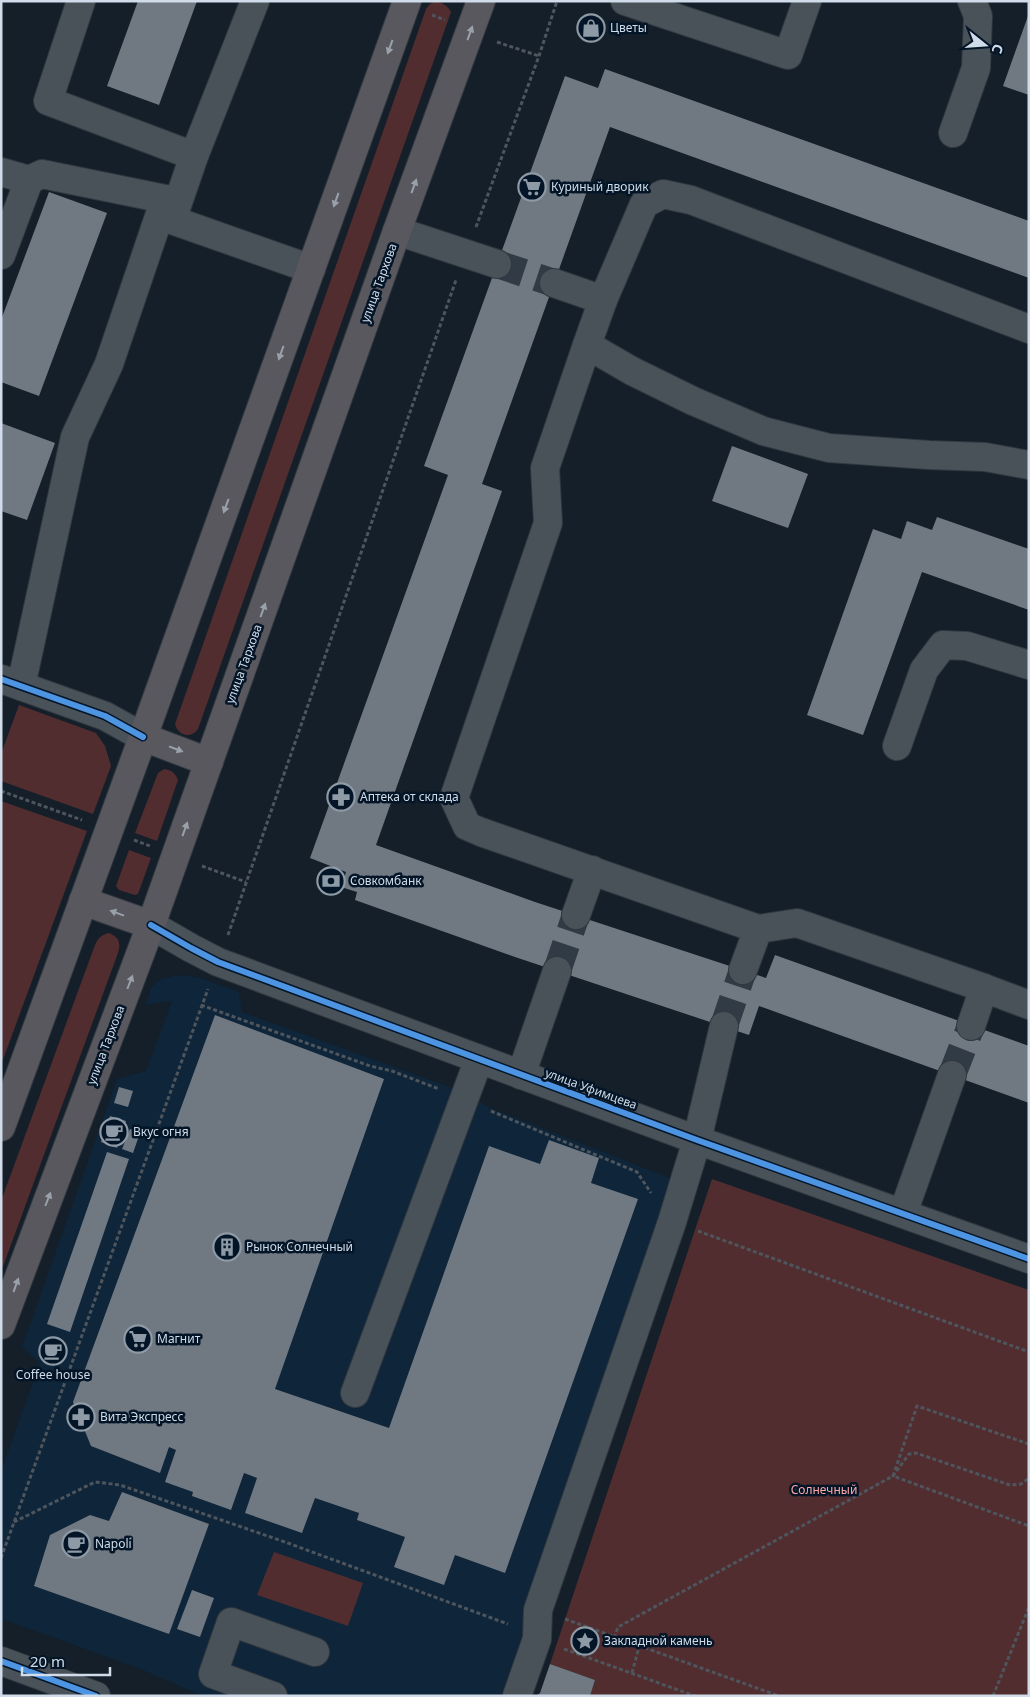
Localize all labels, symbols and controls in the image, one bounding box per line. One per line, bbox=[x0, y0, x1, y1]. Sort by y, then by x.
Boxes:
shop icon: Цветы bbox=[576, 13, 606, 43]
place label: Цветы bbox=[610, 19, 647, 36]
north arrow bbox=[960, 20, 1010, 70]
one-way arrow bbox=[466, 25, 474, 40]
one-way arrow bbox=[386, 40, 394, 55]
text: С bbox=[988, 42, 1008, 56]
supermarket icon: Куриный дворик bbox=[517, 172, 547, 202]
one-way arrow bbox=[411, 178, 418, 193]
place label: Куриный дворик bbox=[551, 178, 649, 195]
one-way arrow bbox=[332, 193, 340, 208]
street label: улица Тархова bbox=[356, 241, 401, 325]
one-way arrow bbox=[277, 346, 285, 361]
one-way arrow bbox=[222, 499, 230, 514]
one-way arrow bbox=[259, 602, 267, 617]
street label: улица Тархова bbox=[221, 622, 266, 706]
one-way arrow bbox=[169, 745, 184, 753]
pharmacy icon: Аптека от склада bbox=[326, 782, 356, 812]
place label: Аптека от склада bbox=[360, 788, 459, 805]
one-way arrow bbox=[181, 821, 189, 836]
bank icon: Совкомбанк bbox=[316, 866, 346, 896]
place label: Совкомбанк bbox=[350, 872, 422, 889]
one-way arrow bbox=[109, 909, 124, 917]
one-way arrow bbox=[126, 974, 134, 989]
street label: улица Тархова bbox=[83, 1003, 128, 1087]
street label: улица Уфимцева bbox=[543, 1064, 640, 1113]
cafe icon: Вкус огня bbox=[99, 1117, 129, 1147]
place label: Вкус огня bbox=[133, 1123, 189, 1140]
one-way arrow bbox=[45, 1192, 52, 1207]
building icon: Рынок Солнечный bbox=[212, 1232, 242, 1262]
place label: Рынок Солнечный bbox=[246, 1238, 353, 1255]
one-way arrow bbox=[12, 1277, 20, 1292]
supermarket icon: Магнит bbox=[123, 1324, 153, 1354]
place label: Магнит bbox=[157, 1330, 201, 1347]
cafe icon: Coffee house bbox=[38, 1336, 68, 1366]
place label: Coffee house bbox=[16, 1366, 90, 1383]
pharmacy icon: Вита Экспресс bbox=[66, 1402, 96, 1432]
place label: Вита Экспресс bbox=[100, 1408, 183, 1425]
park label: Солнечный bbox=[791, 1481, 857, 1498]
cafe icon: Napoli bbox=[61, 1529, 91, 1559]
place label: Napoli bbox=[95, 1535, 132, 1552]
place icon: Закладной камень bbox=[570, 1626, 600, 1656]
place label: Закладной камень bbox=[604, 1632, 713, 1649]
scale bar bbox=[22, 1644, 110, 1676]
text: 20 m bbox=[30, 1651, 65, 1671]

